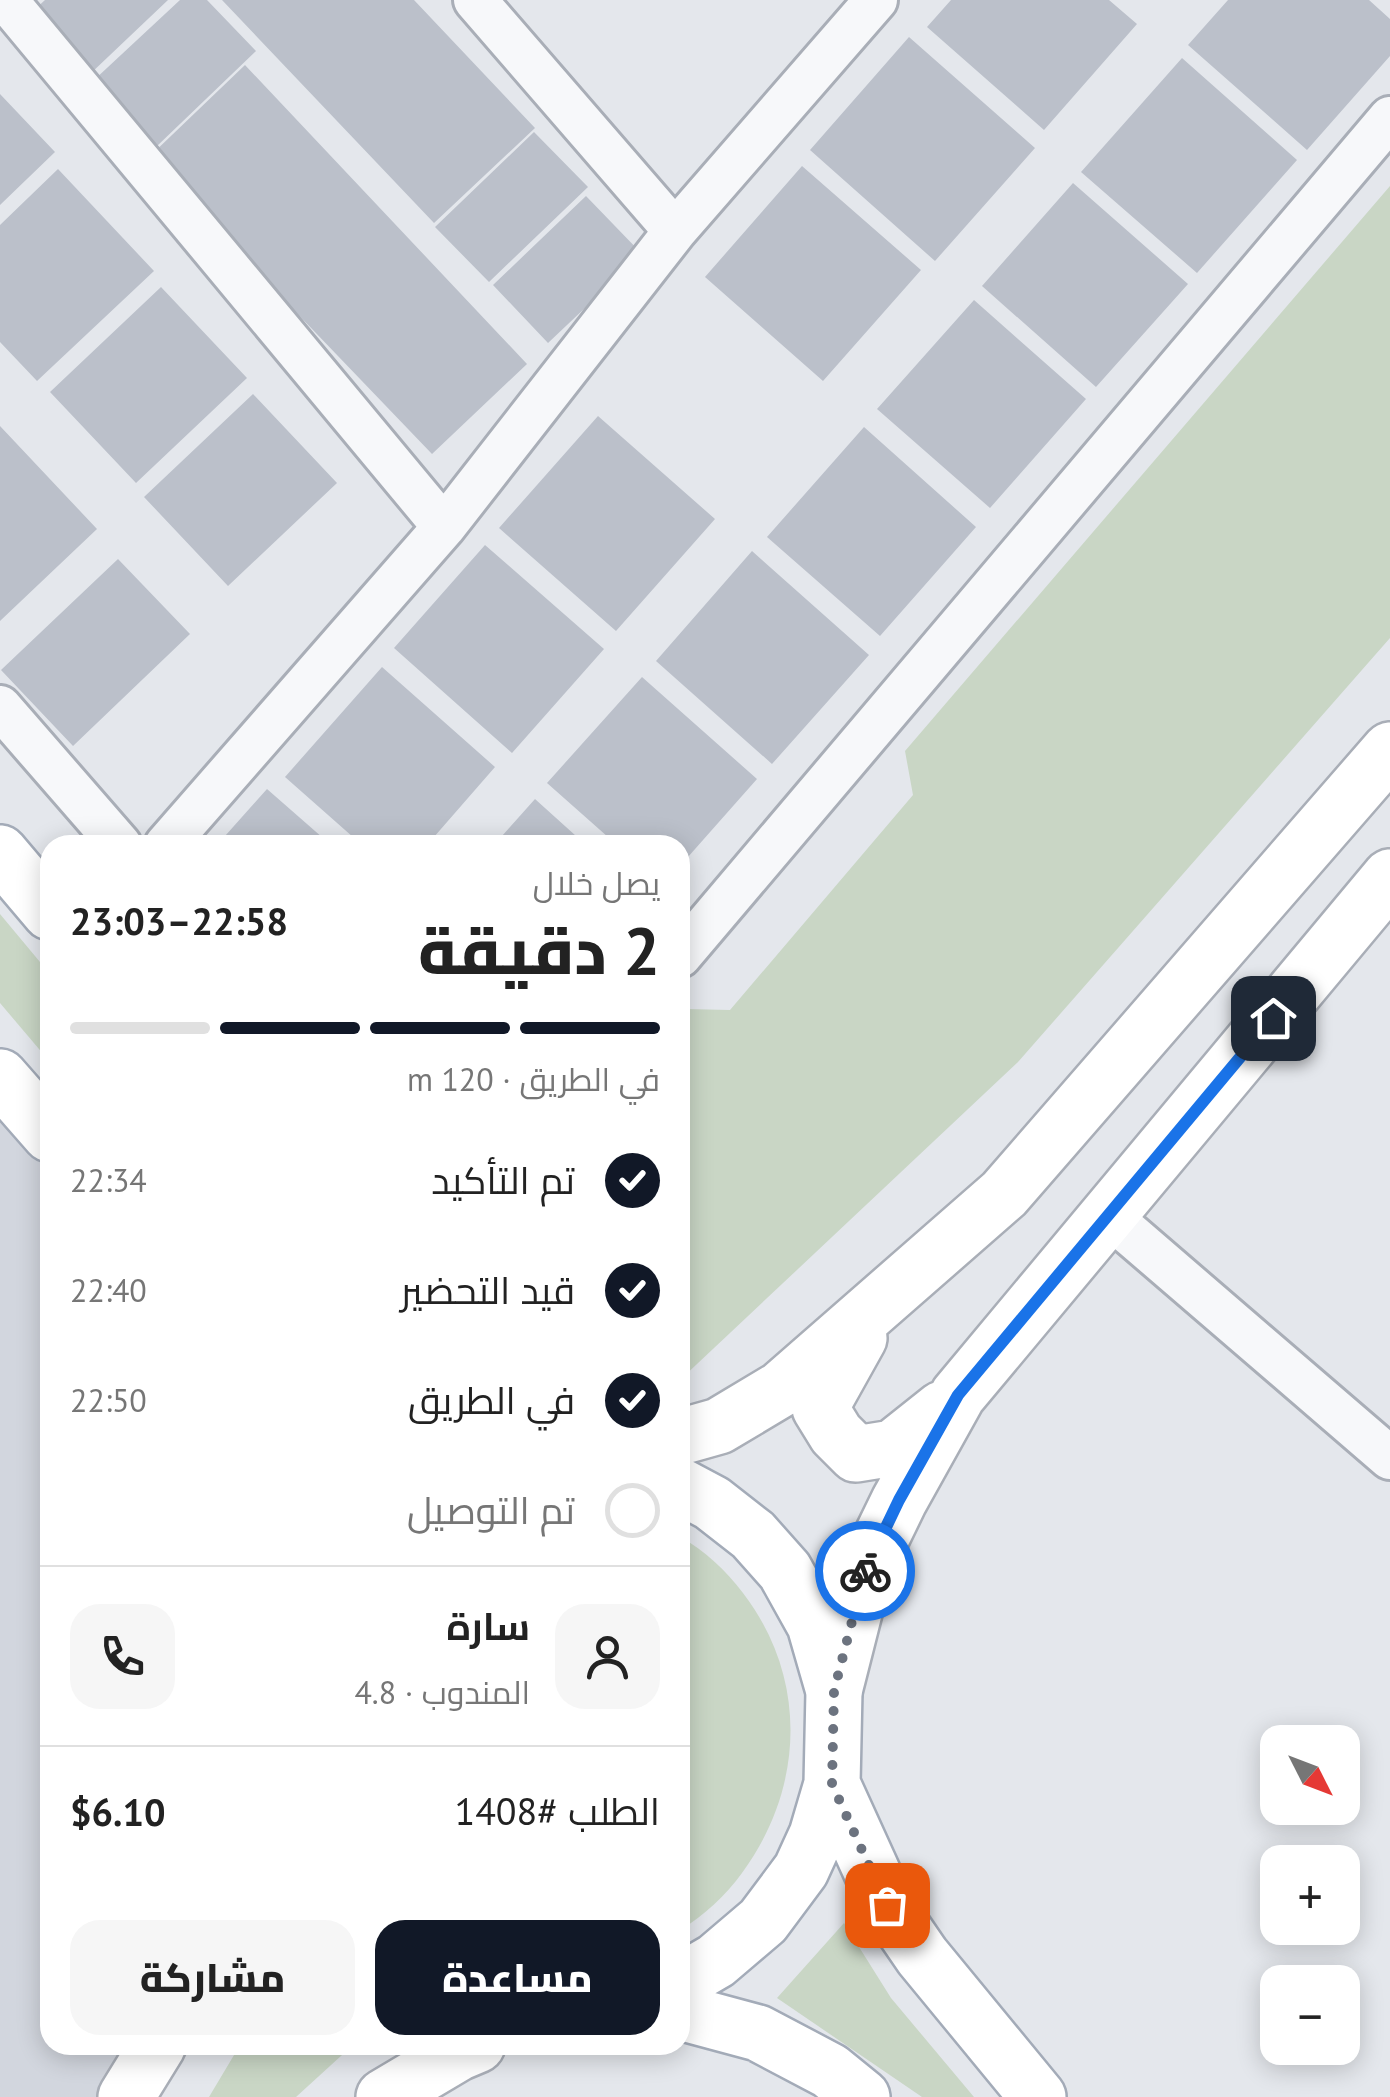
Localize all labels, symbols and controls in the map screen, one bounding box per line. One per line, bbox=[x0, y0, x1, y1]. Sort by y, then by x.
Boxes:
text: يصل خلال bbox=[533, 862, 660, 904]
text: 22:58–23:03 bbox=[70, 896, 288, 945]
text: 2 دقيقة bbox=[418, 908, 660, 992]
pin bbox=[1231, 976, 1316, 1061]
icon: home bbox=[1246, 991, 1301, 1046]
text: في الطريق · 120 m bbox=[407, 1058, 660, 1100]
icon: check bbox=[605, 1153, 660, 1208]
text: تم التأكيد bbox=[431, 1155, 575, 1204]
text: 22:34 bbox=[70, 1159, 147, 1201]
icon: check bbox=[605, 1263, 660, 1318]
text: قيد التحضير bbox=[401, 1265, 575, 1314]
text: 22:40 bbox=[70, 1269, 147, 1311]
icon: check bbox=[605, 1373, 660, 1428]
text: في الطريق bbox=[408, 1375, 575, 1424]
text: 22:50 bbox=[70, 1379, 147, 1421]
text: تم التوصيل bbox=[407, 1485, 575, 1534]
courier bbox=[815, 1521, 915, 1621]
icon: bike bbox=[838, 1544, 893, 1599]
text: سارة bbox=[447, 1601, 530, 1650]
button: phone bbox=[70, 1604, 175, 1709]
button: person bbox=[555, 1604, 660, 1709]
text: المندوب · 4.8 bbox=[354, 1671, 530, 1713]
north arrow bbox=[1260, 1725, 1360, 1825]
map controls bbox=[1260, 1725, 1360, 2065]
text: الطلب #1408 bbox=[454, 1786, 660, 1835]
text: $6.10 bbox=[70, 1787, 166, 1836]
button: + bbox=[1260, 1845, 1360, 1945]
pin bbox=[845, 1863, 930, 1948]
icon: bag bbox=[860, 1878, 915, 1933]
button: مشاركة bbox=[70, 1920, 355, 2035]
button: مساعدة bbox=[375, 1920, 660, 2035]
button: − bbox=[1260, 1965, 1360, 2065]

